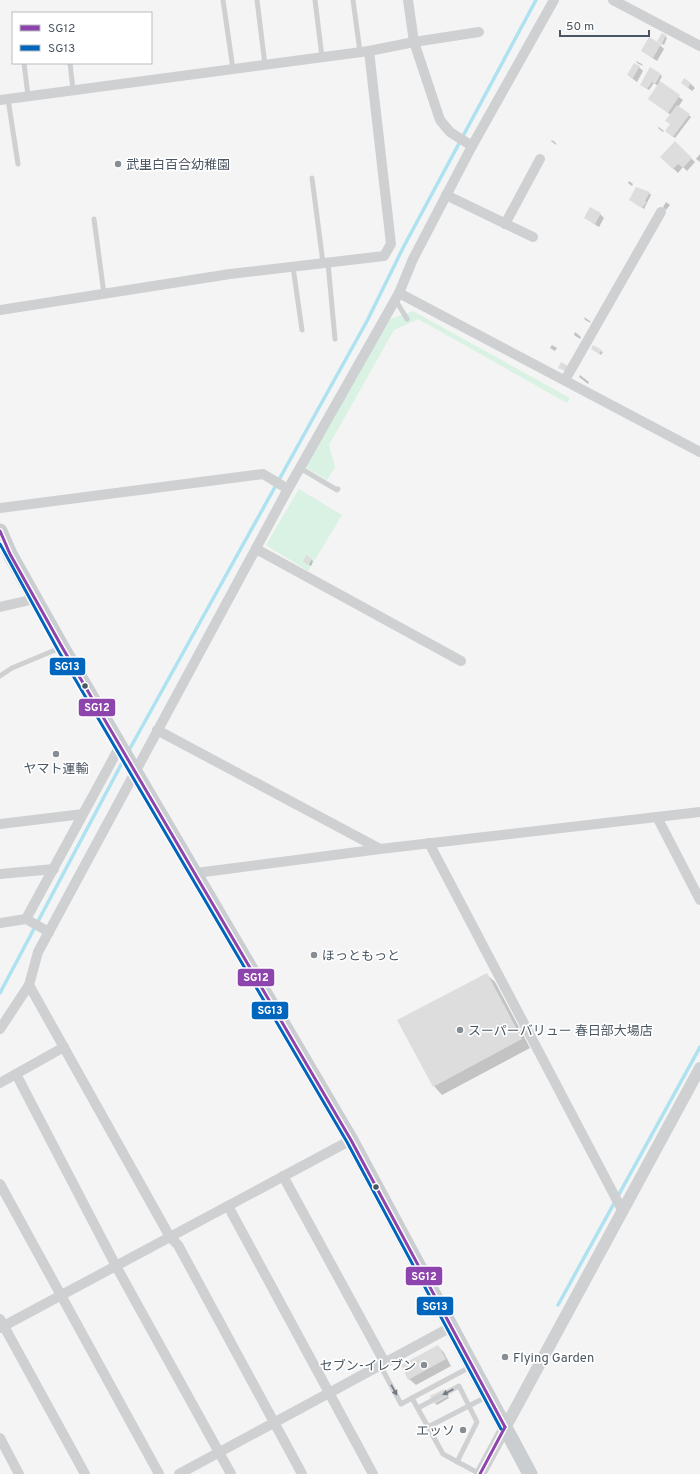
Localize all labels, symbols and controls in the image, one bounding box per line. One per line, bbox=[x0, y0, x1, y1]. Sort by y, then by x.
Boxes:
legend bbox=[12, 12, 152, 64]
scale bar bbox=[560, 12, 649, 38]
text: 50 m bbox=[566, 19, 594, 35]
text: SG12 bbox=[48, 21, 75, 37]
text: SG13 bbox=[48, 41, 75, 57]
place label: 武里白百合幼稚園 bbox=[126, 157, 230, 174]
marker: 武里白百合幼稚園 bbox=[113, 159, 123, 169]
line badge: SG13 bbox=[49, 657, 86, 676]
text: SG13 bbox=[54, 660, 80, 674]
unlabelled marker bbox=[80, 681, 90, 691]
line badge: SG12 bbox=[78, 698, 116, 717]
text: SG12 bbox=[84, 701, 110, 715]
marker: ヤマト運輸 bbox=[51, 749, 61, 759]
place label: ヤマト運輸 bbox=[23, 761, 89, 778]
place label: ほっともっと bbox=[322, 949, 400, 965]
marker: ほっともっと bbox=[309, 950, 319, 960]
line badge: SG12 bbox=[237, 968, 275, 987]
text: SG12 bbox=[243, 971, 269, 985]
line badge: SG13 bbox=[251, 1001, 289, 1020]
text: SG13 bbox=[257, 1004, 283, 1018]
place label: スーパーバリュー 春日部大場店 bbox=[468, 1024, 653, 1040]
marker: スーパーバリュー 春日部大場店 bbox=[455, 1025, 465, 1035]
unlabelled marker bbox=[371, 1182, 381, 1192]
line badge: SG12 bbox=[405, 1266, 443, 1286]
text: SG12 bbox=[411, 1270, 437, 1284]
line badge: SG13 bbox=[416, 1296, 454, 1316]
text: SG13 bbox=[422, 1300, 448, 1314]
place label: Flying Garden bbox=[513, 1351, 594, 1367]
marker: Flying Garden bbox=[500, 1352, 510, 1362]
place label: セブン-イレブン bbox=[320, 1358, 416, 1375]
marker: セブン-イレブン bbox=[419, 1360, 429, 1370]
one-way arrow bbox=[390, 1384, 397, 1396]
one-way arrow bbox=[442, 1389, 454, 1395]
place label: エッソ bbox=[416, 1424, 455, 1440]
marker: エッソ bbox=[458, 1425, 468, 1435]

